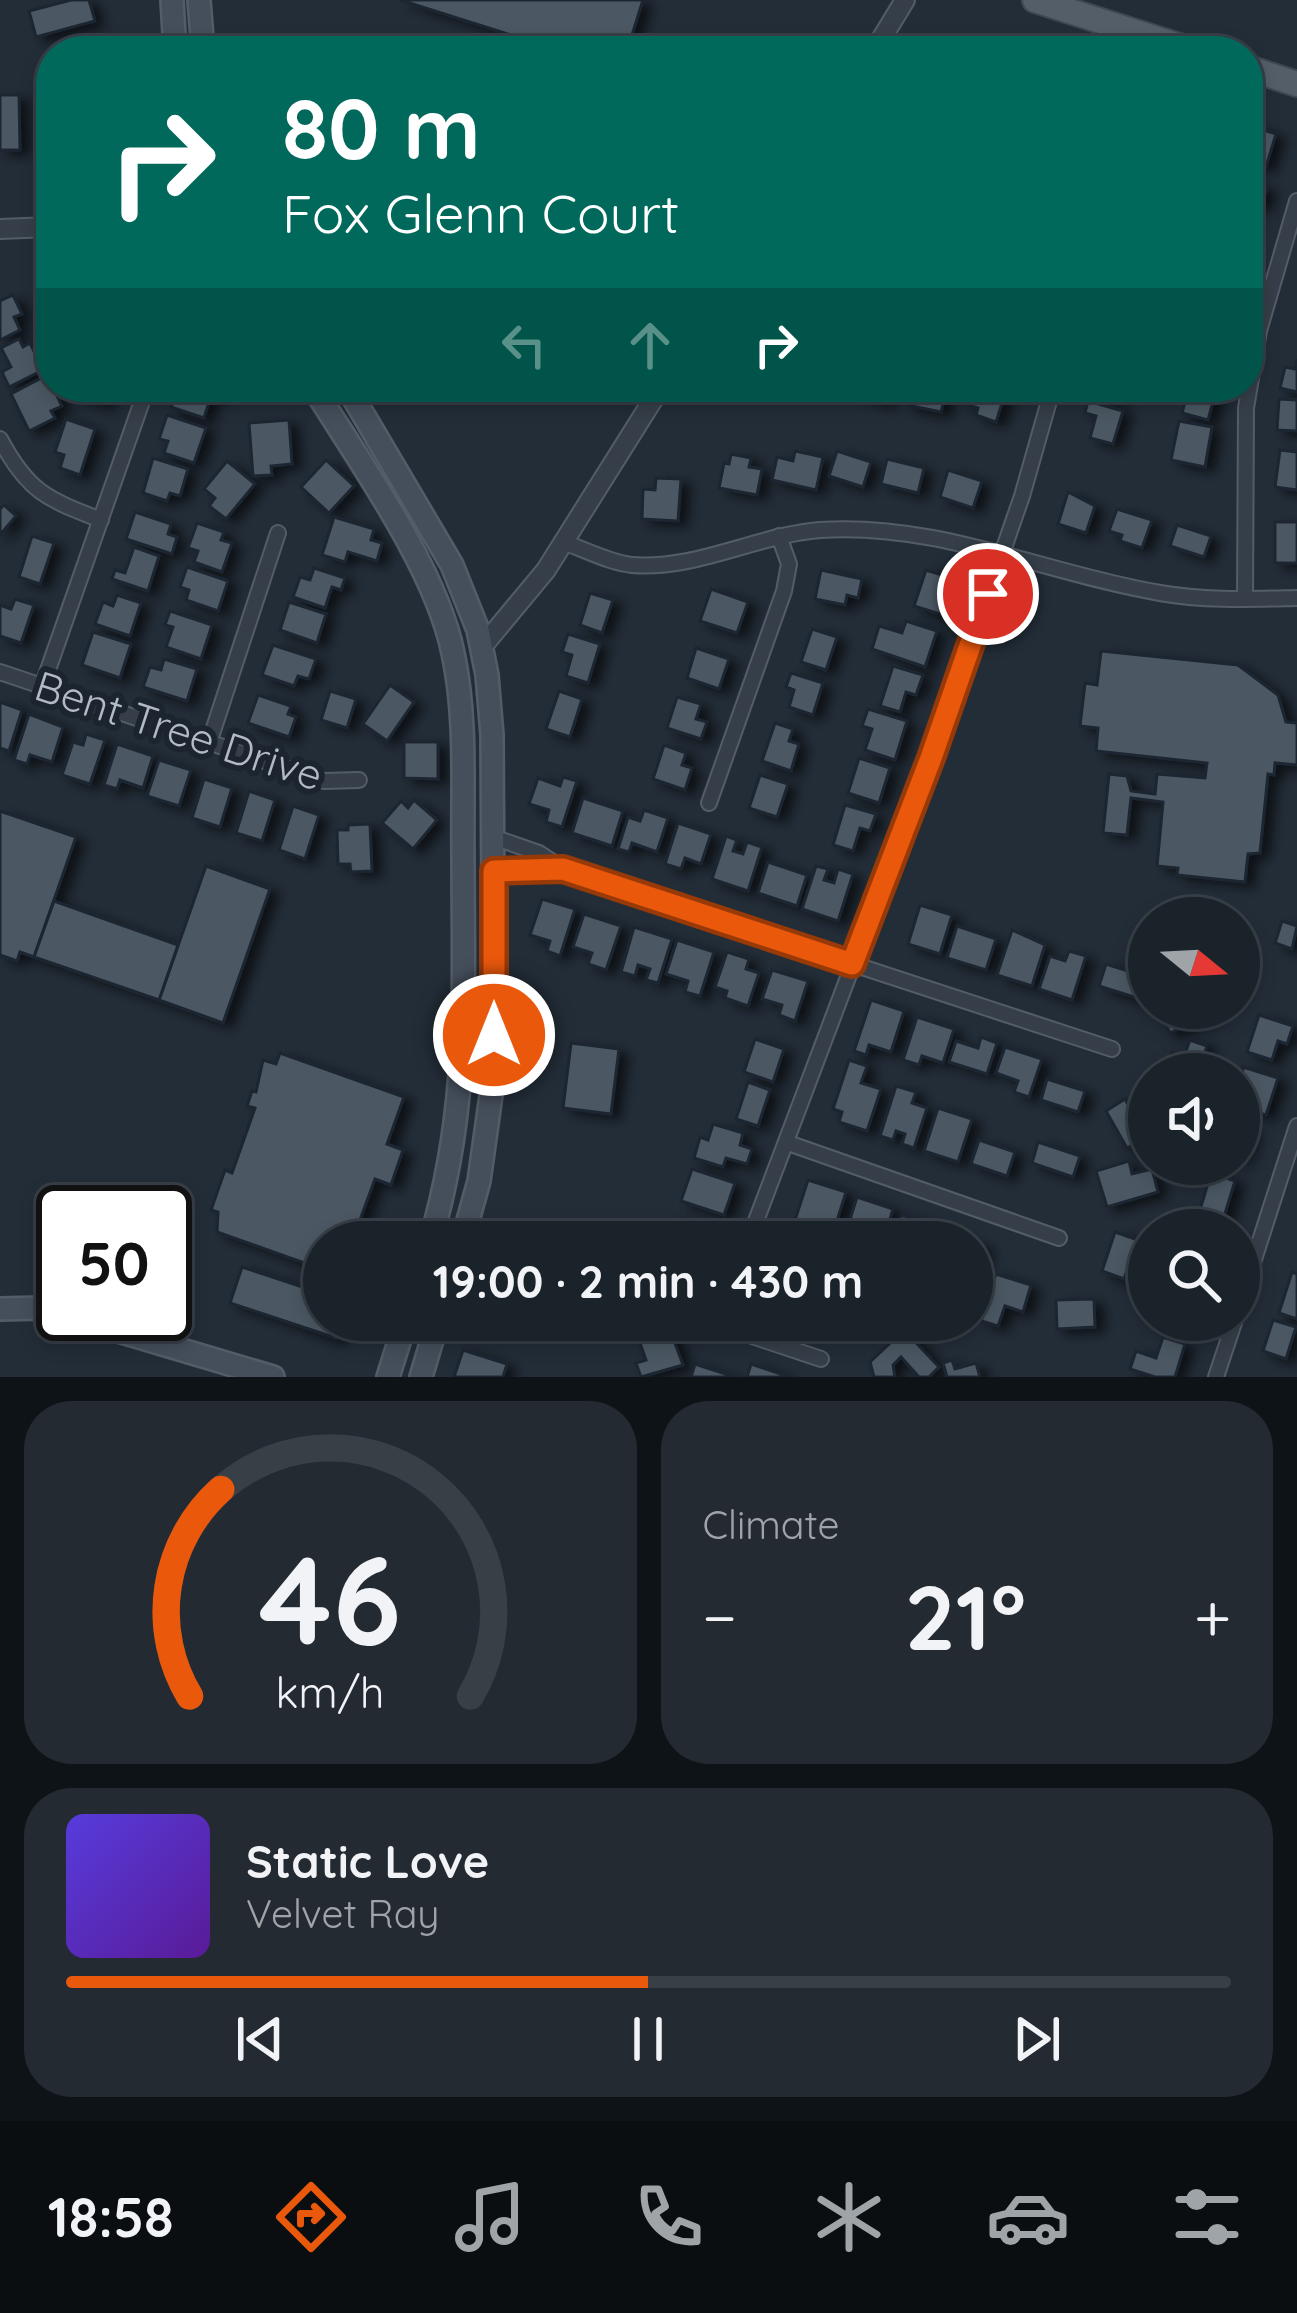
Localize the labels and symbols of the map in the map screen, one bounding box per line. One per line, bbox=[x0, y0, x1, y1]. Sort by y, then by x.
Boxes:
pin bbox=[937, 543, 1039, 645]
street label: Bent Tree Drive bbox=[29, 659, 329, 801]
north arrow bbox=[1128, 897, 1260, 1029]
position arrow bbox=[431, 972, 557, 1098]
speed limit sign: 50 bbox=[36, 1185, 192, 1341]

